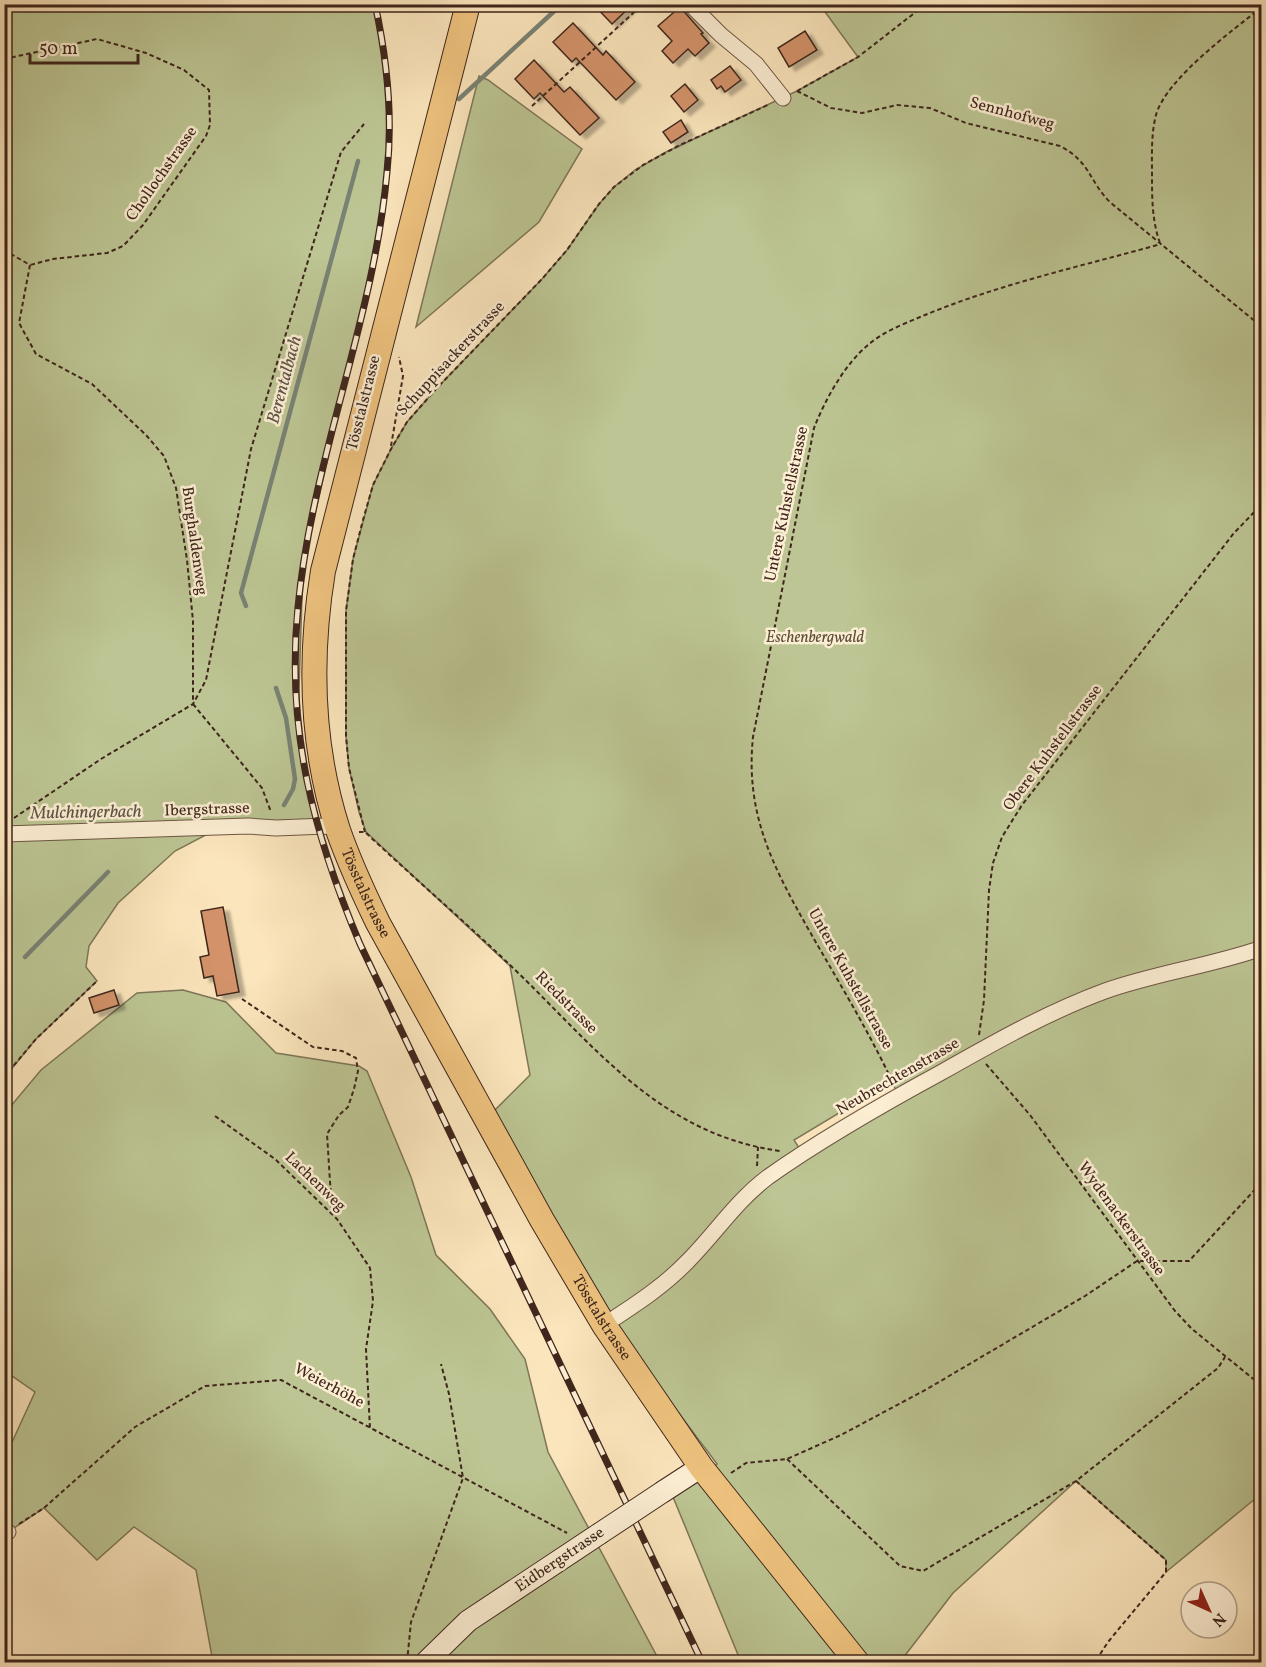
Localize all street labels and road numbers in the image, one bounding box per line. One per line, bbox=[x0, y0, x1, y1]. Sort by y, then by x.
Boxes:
street label: Sennhofweg bbox=[967, 92, 1057, 136]
street label: Chollochstrasse bbox=[121, 122, 203, 226]
street label: Schuppisackerstrasse bbox=[392, 297, 510, 421]
street label: Tösstalstrasse bbox=[342, 353, 386, 453]
street label: Untere Kuhstellstrasse bbox=[760, 424, 814, 584]
street label: Burghaldenweg bbox=[175, 485, 213, 597]
street label: Obere Kuhstellstrasse bbox=[998, 680, 1108, 816]
street label: Ibergstrasse bbox=[164, 798, 250, 822]
street label: Tösstalstrasse bbox=[335, 845, 396, 943]
street label: Untere Kuhstellstrasse bbox=[802, 904, 898, 1054]
street label: Riedstrasse bbox=[530, 967, 602, 1039]
street label: Neubrechtenstrasse bbox=[832, 1033, 964, 1121]
street label: Lachenweg bbox=[279, 1147, 351, 1217]
street label: Wydenackerstrasse bbox=[1072, 1158, 1170, 1280]
street label: Tösstalstrasse bbox=[566, 1271, 636, 1365]
street label: Weierhöhe bbox=[290, 1358, 368, 1414]
street label: Eidbergstrasse bbox=[511, 1522, 609, 1598]

